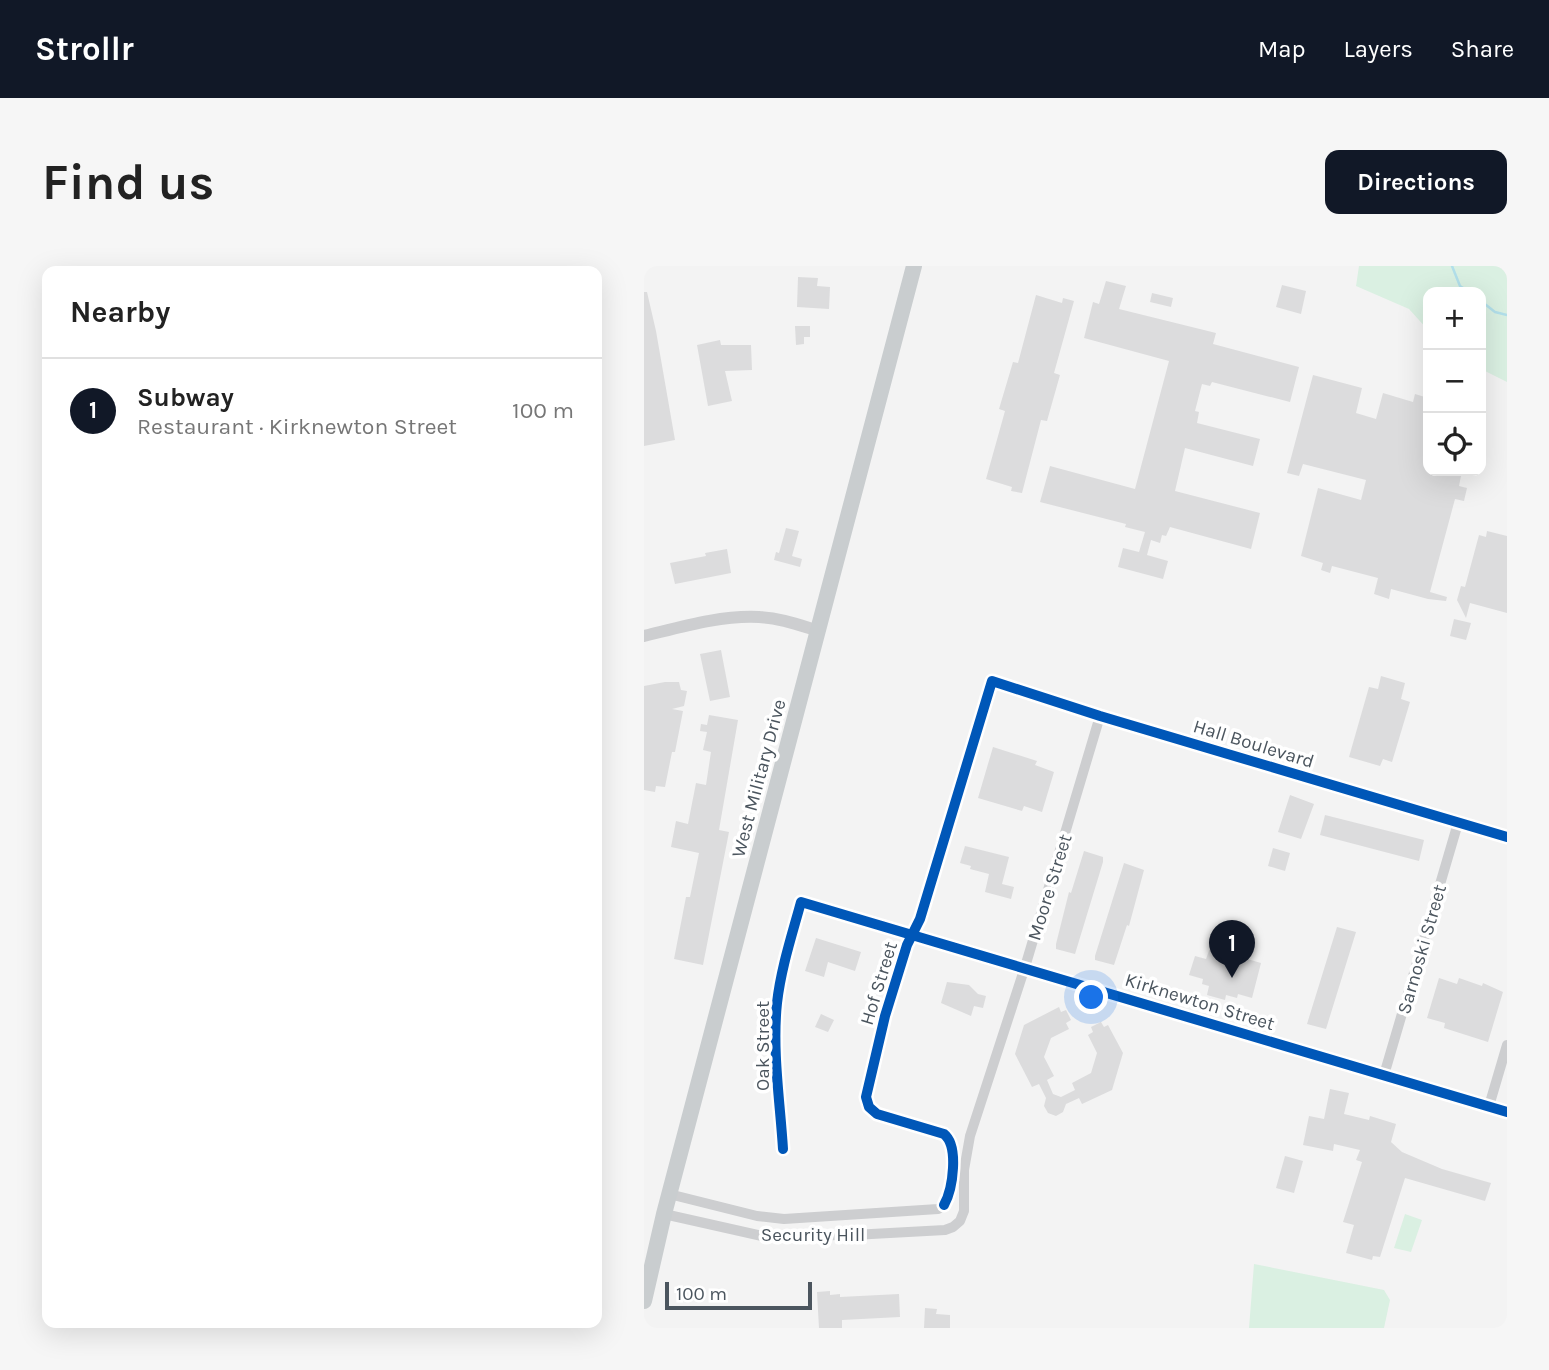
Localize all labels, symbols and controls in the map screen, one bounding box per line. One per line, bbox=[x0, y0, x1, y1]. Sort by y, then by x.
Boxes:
text: Strollr bbox=[35, 30, 134, 68]
text: Map bbox=[1258, 35, 1306, 63]
text: Layers bbox=[1344, 35, 1413, 63]
text: Share bbox=[1451, 35, 1514, 63]
button: Directions bbox=[1325, 150, 1507, 214]
text: Find us bbox=[42, 154, 214, 211]
map controls bbox=[1423, 287, 1486, 476]
button: + bbox=[1423, 287, 1486, 350]
text: Nearby bbox=[70, 294, 170, 330]
button: − bbox=[1423, 350, 1486, 413]
text: Subway bbox=[137, 382, 234, 413]
text: 1 bbox=[89, 397, 97, 424]
text: 100 m bbox=[512, 397, 574, 424]
text: Restaurant · Kirknewton Street bbox=[137, 413, 457, 440]
button: locate bbox=[1423, 413, 1486, 476]
street label: West Military Drive bbox=[727, 697, 791, 860]
street label: Hall Boulevard bbox=[1191, 715, 1317, 773]
street label: Moore Street bbox=[1023, 831, 1077, 943]
street label: Sarnoski Street bbox=[1393, 882, 1451, 1017]
pin: 1 bbox=[1209, 920, 1255, 978]
street label: Hof Street bbox=[856, 939, 902, 1028]
street label: Kirknewton Street bbox=[1122, 969, 1277, 1035]
your location bbox=[1074, 980, 1108, 1014]
street label: Oak Street bbox=[752, 1001, 774, 1091]
street label: Security Hill bbox=[761, 1224, 865, 1246]
scale bar bbox=[665, 1279, 812, 1311]
text: 100 m bbox=[676, 1283, 727, 1305]

